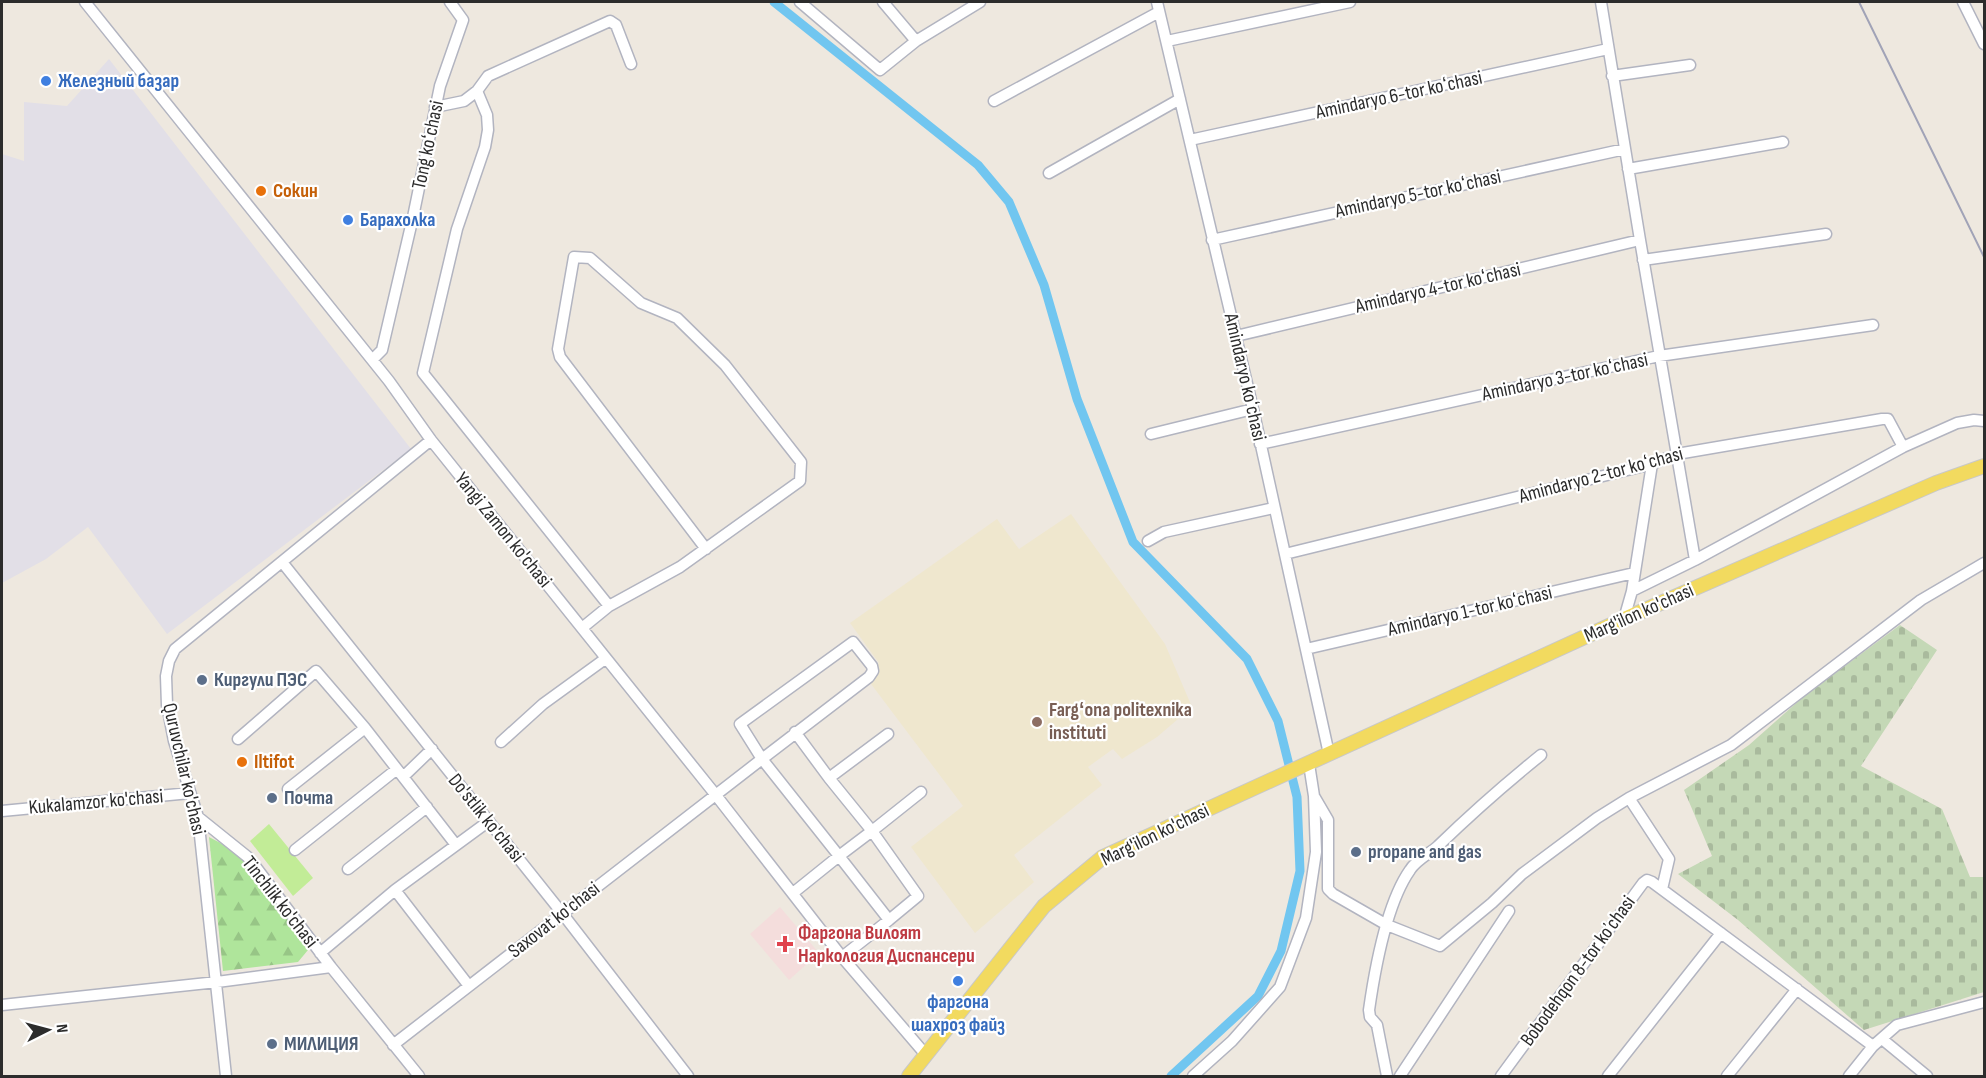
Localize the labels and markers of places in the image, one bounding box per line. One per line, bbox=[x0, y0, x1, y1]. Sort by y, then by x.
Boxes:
place label: Железный базар bbox=[58, 69, 179, 93]
marker: Железный базар bbox=[39, 74, 53, 88]
place label: Сокин bbox=[273, 179, 318, 203]
marker: Сокин bbox=[254, 184, 268, 198]
place label: Барахолка bbox=[360, 208, 435, 232]
marker: Барахолка bbox=[341, 213, 355, 227]
place label: Киргули ПЭС bbox=[214, 668, 307, 692]
marker: Киргули ПЭС bbox=[195, 673, 209, 687]
place label: Fargʻona politexnika instituti bbox=[1049, 698, 1192, 745]
marker: Fargʻona politexnika instituti bbox=[1030, 715, 1044, 729]
place label: Iltifot bbox=[254, 750, 295, 774]
marker: Iltifot bbox=[235, 755, 249, 769]
place label: Почта bbox=[284, 786, 333, 810]
marker: Почта bbox=[265, 791, 279, 805]
place label: propane and gas bbox=[1368, 840, 1482, 864]
marker: propane and gas bbox=[1349, 845, 1363, 859]
place label: Фаргона Вилоят Наркология Диспансери bbox=[798, 921, 975, 968]
marker: Фаргона Вилоят Наркология Диспансери bbox=[776, 935, 794, 953]
marker: фаргона шахроз файз bbox=[951, 974, 965, 988]
place label: фаргона шахроз файз bbox=[911, 990, 1005, 1037]
place label: МИЛИЦИЯ bbox=[284, 1032, 359, 1056]
marker: МИЛИЦИЯ bbox=[265, 1037, 279, 1051]

